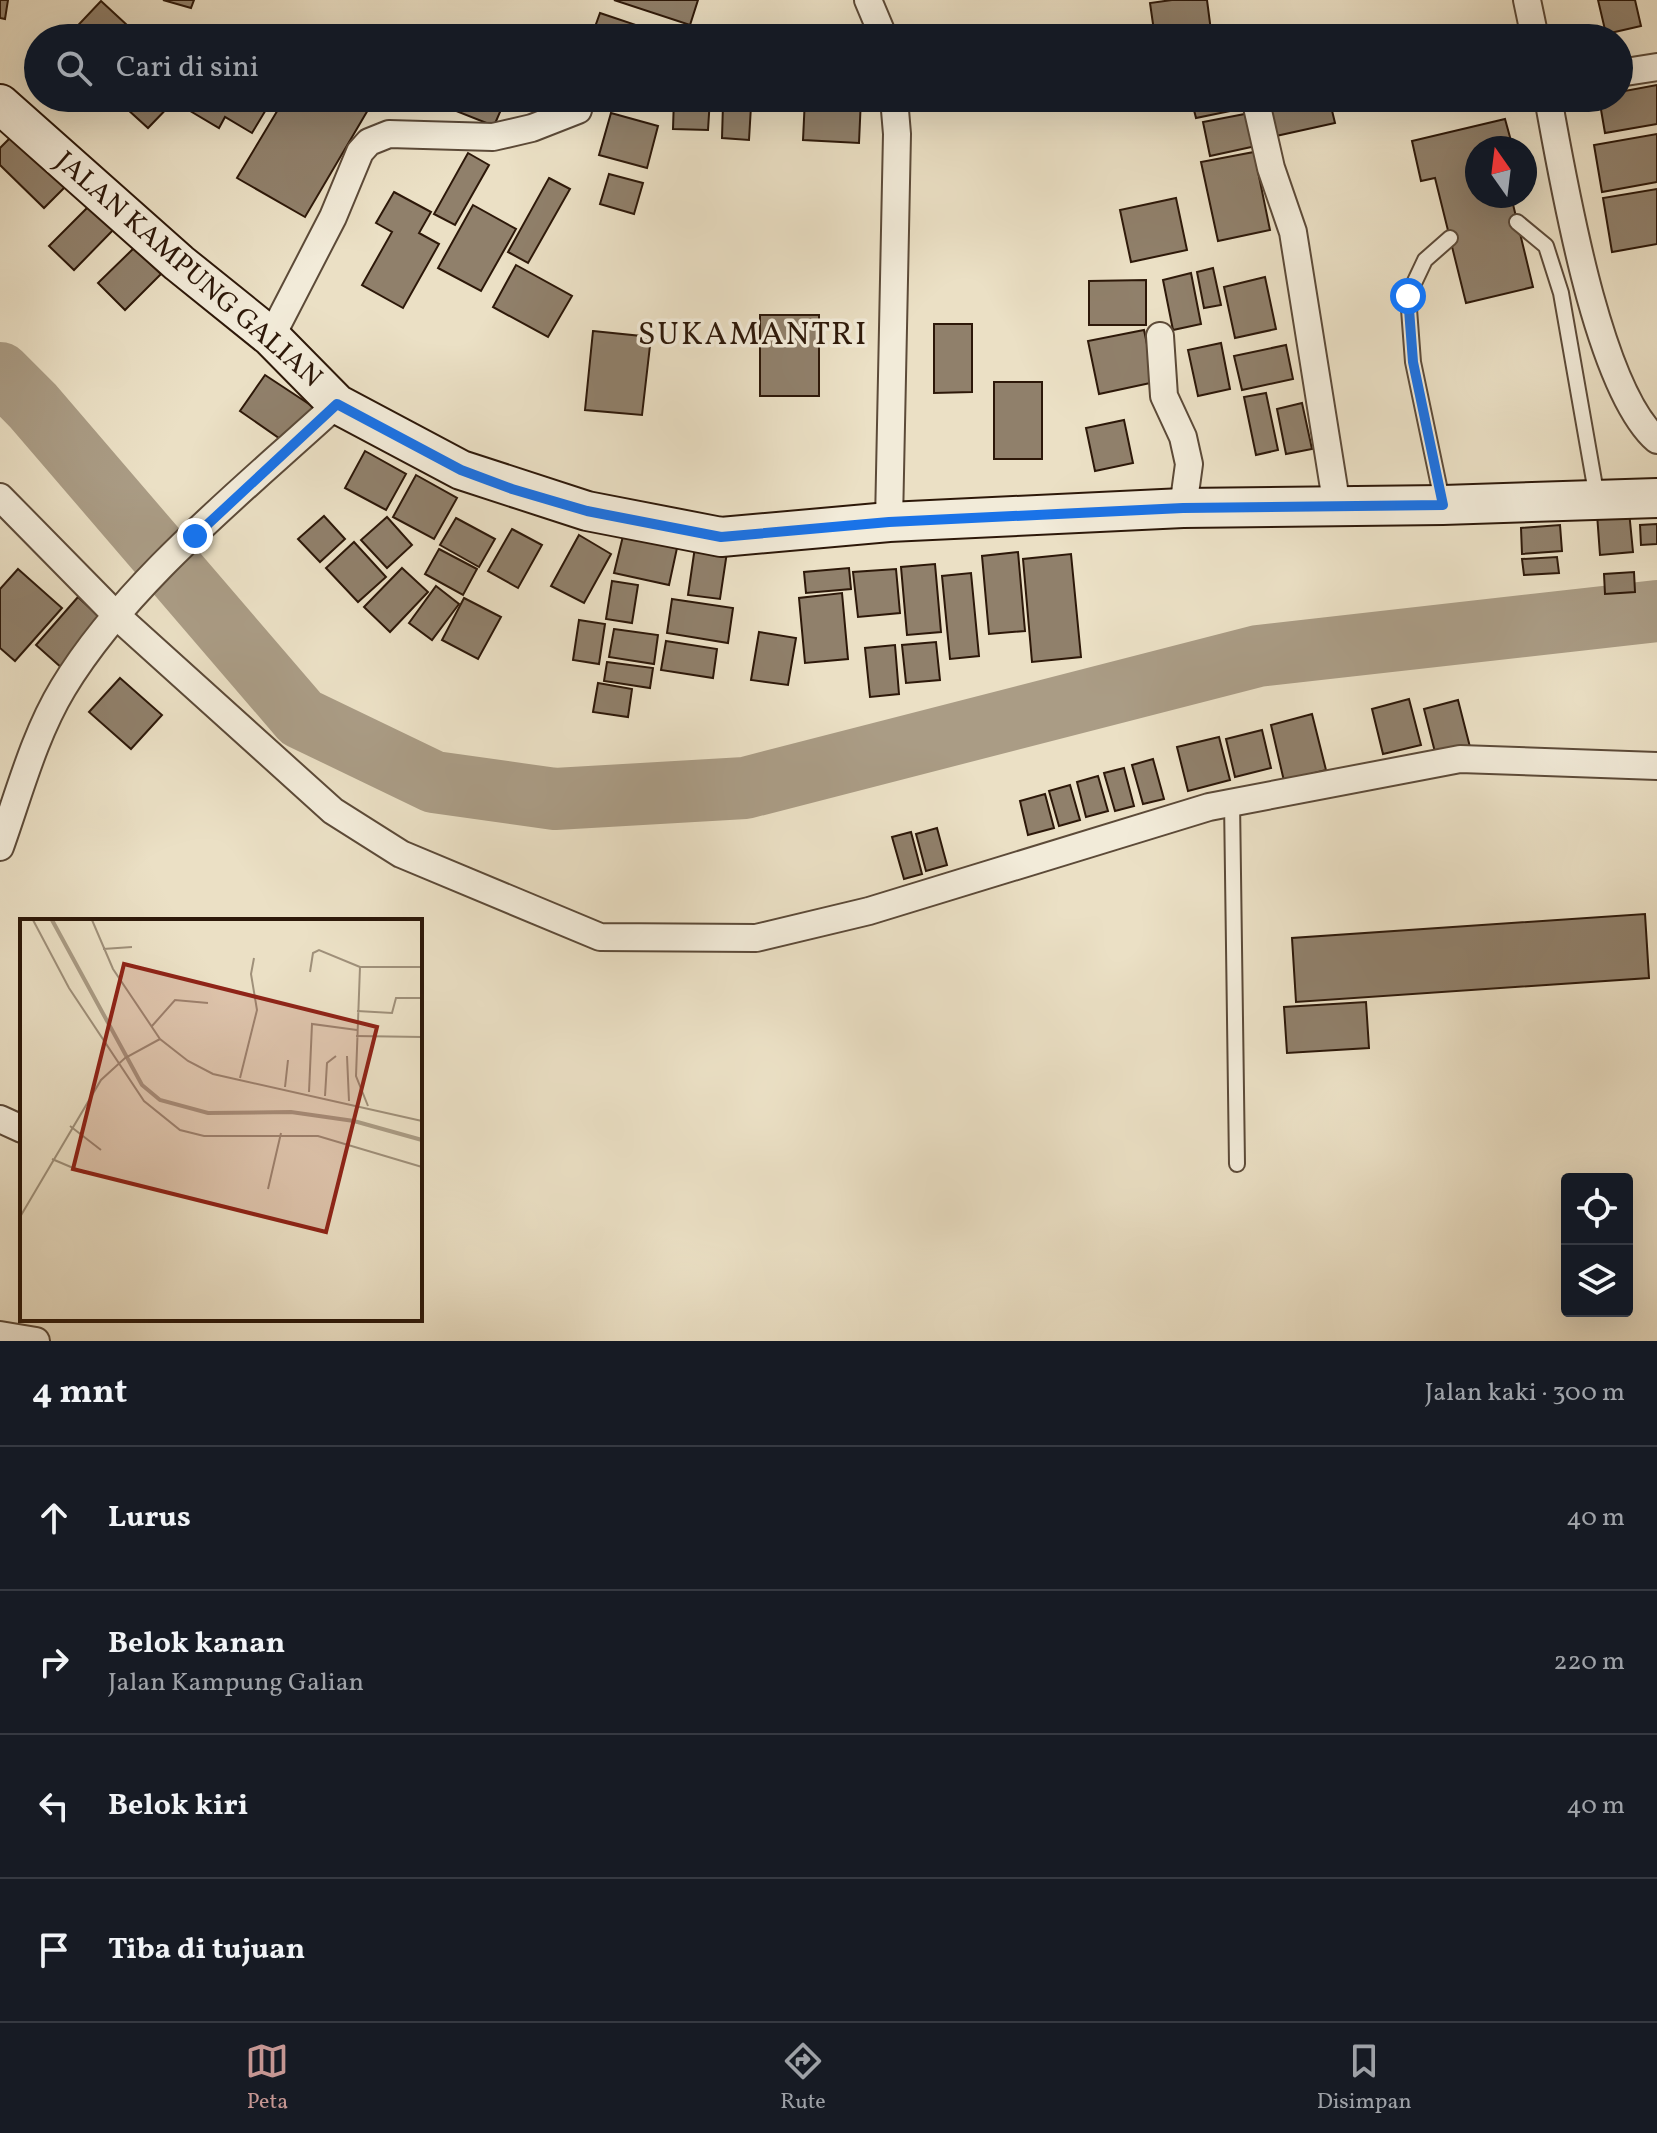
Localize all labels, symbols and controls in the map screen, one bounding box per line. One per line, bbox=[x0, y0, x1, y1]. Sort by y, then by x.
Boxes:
search box bbox=[24, 24, 1633, 112]
icon: search bbox=[52, 46, 96, 90]
text: Cari di sini bbox=[116, 47, 259, 89]
north arrow bbox=[1465, 136, 1537, 208]
street label: JALAN KAMPUNG GALIAN bbox=[46, 143, 330, 397]
route start bbox=[1390, 278, 1426, 314]
district label: SUKAMANTRI bbox=[638, 314, 868, 358]
route end bbox=[177, 518, 213, 554]
inset map bbox=[20, 919, 422, 1321]
map controls bbox=[1561, 1173, 1633, 1317]
button: locate bbox=[1561, 1173, 1633, 1245]
button: layers bbox=[1561, 1245, 1633, 1317]
text: 4 mnt bbox=[32, 1370, 127, 1417]
text: Jalan kaki · 300 m bbox=[1425, 1375, 1625, 1411]
icon: ahead bbox=[32, 1496, 76, 1540]
text: Lurus bbox=[108, 1497, 191, 1539]
text: 40 m bbox=[1566, 1500, 1625, 1536]
text: Belok kanan bbox=[108, 1623, 285, 1665]
icon: right bbox=[32, 1640, 76, 1684]
text: 220 m bbox=[1553, 1644, 1625, 1680]
text: Jalan Kampung Galian bbox=[108, 1665, 364, 1701]
icon: left bbox=[32, 1784, 76, 1828]
text: Belok kiri bbox=[108, 1785, 248, 1827]
text: 40 m bbox=[1566, 1788, 1625, 1824]
icon: arrive bbox=[32, 1928, 76, 1972]
text: Tiba di tujuan bbox=[108, 1929, 305, 1971]
tab: Peta bbox=[245, 2039, 289, 2118]
tab: Rute bbox=[780, 2039, 826, 2118]
tab: Disimpan bbox=[1317, 2039, 1412, 2118]

